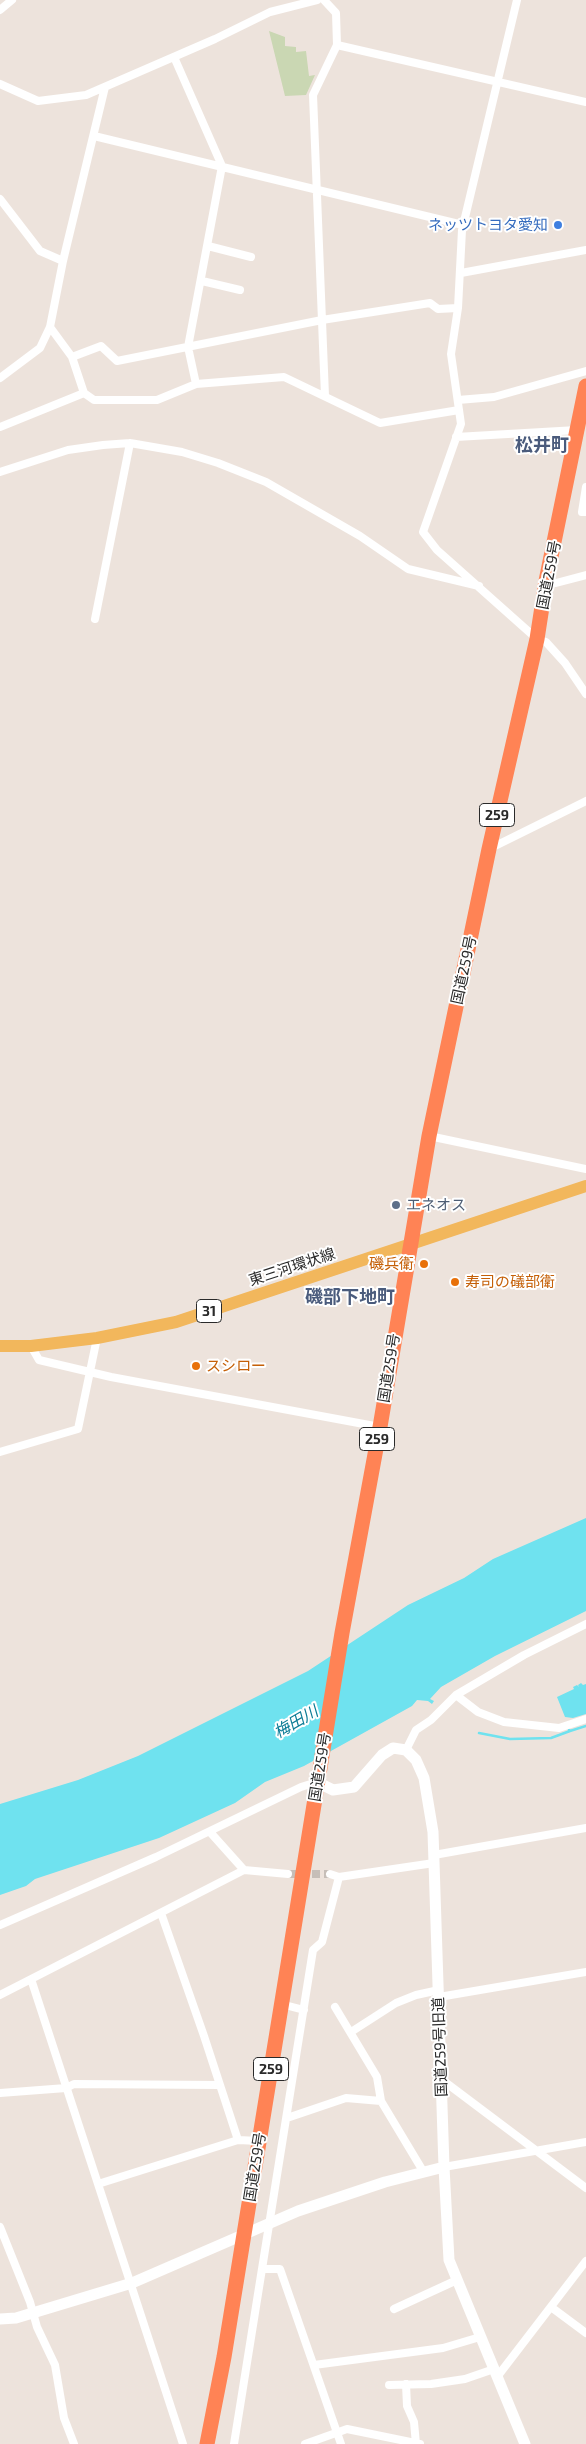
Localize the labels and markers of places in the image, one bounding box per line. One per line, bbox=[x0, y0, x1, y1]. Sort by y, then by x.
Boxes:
place label: ネッツトヨタ愛知 bbox=[428, 216, 548, 234]
marker: ネッツトヨタ愛知 bbox=[552, 219, 564, 231]
place label: エネオス bbox=[406, 1196, 466, 1214]
marker: エネオス bbox=[390, 1199, 402, 1211]
place label: 磯兵衛 bbox=[369, 1255, 414, 1273]
marker: 磯兵衛 bbox=[418, 1258, 430, 1270]
place label: 寿司の礒部衛 bbox=[465, 1273, 555, 1291]
marker: 寿司の礒部衛 bbox=[449, 1276, 461, 1288]
place label: スシロー bbox=[206, 1357, 266, 1375]
marker: スシロー bbox=[190, 1360, 202, 1372]

